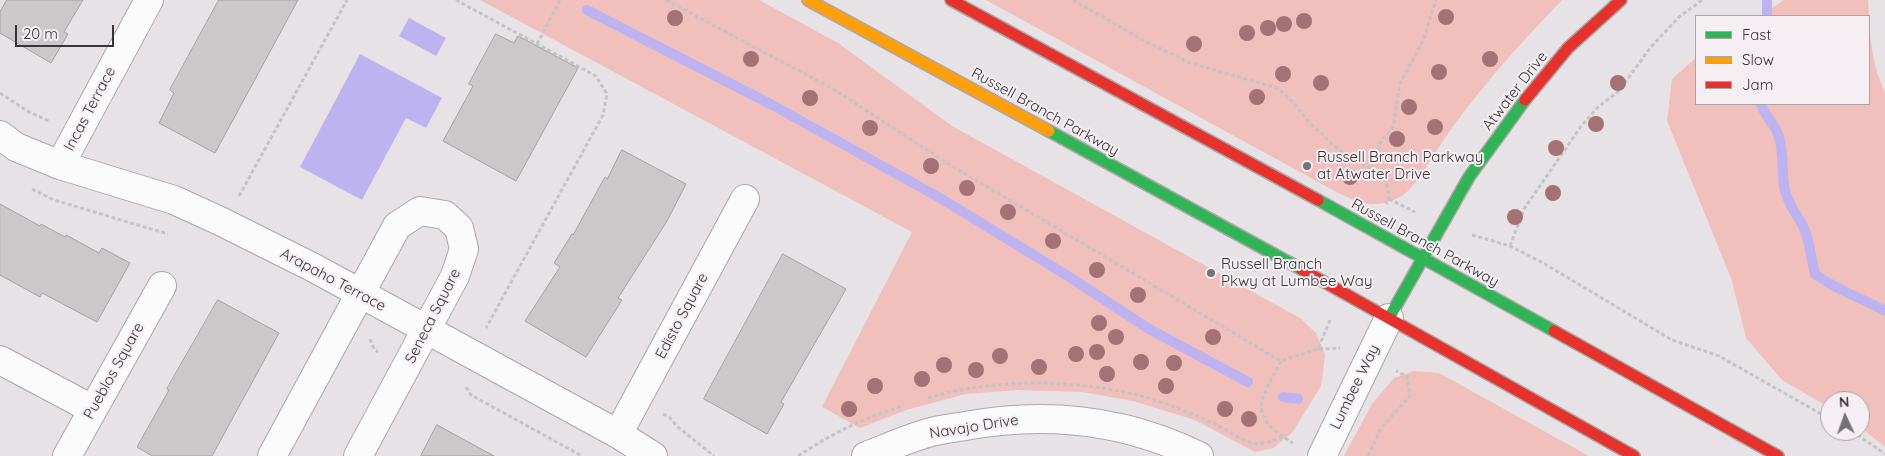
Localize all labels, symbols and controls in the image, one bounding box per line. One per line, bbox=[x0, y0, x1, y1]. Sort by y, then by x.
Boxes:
scale bar bbox=[18, 15, 116, 47]
legend bbox=[1695, 15, 1870, 105]
text: 20 m bbox=[23, 24, 58, 43]
text: Fast bbox=[1742, 25, 1771, 44]
street label: Atwater Drive bbox=[1479, 48, 1551, 134]
text: Slow bbox=[1742, 50, 1774, 69]
street label: Incas Terrace bbox=[60, 64, 120, 154]
street label: Russell Branch Parkway bbox=[968, 64, 1122, 160]
text: Jam bbox=[1742, 75, 1773, 94]
place label: Russell Branch Parkway at Atwater Drive bbox=[1317, 148, 1483, 183]
marker: Russell Branch Parkway at Atwater Drive bbox=[1301, 160, 1313, 172]
street label: Russell Branch Parkway bbox=[1348, 195, 1502, 291]
street label: Arapaho Terrace bbox=[277, 245, 389, 315]
place label: Russell Branch Pkwy at Lumbee Way bbox=[1221, 255, 1372, 290]
street label: Seneca Square bbox=[401, 266, 465, 366]
marker: Russell Branch Pkwy at Lumbee Way bbox=[1205, 267, 1217, 279]
street label: Edisto Square bbox=[652, 270, 712, 362]
street label: Pueblos Square bbox=[80, 320, 148, 422]
street label: Lumbee Way bbox=[1327, 342, 1383, 432]
north arrow bbox=[1820, 391, 1870, 441]
text: N bbox=[1839, 393, 1850, 411]
street label: Navajo Drive bbox=[928, 411, 1020, 443]

